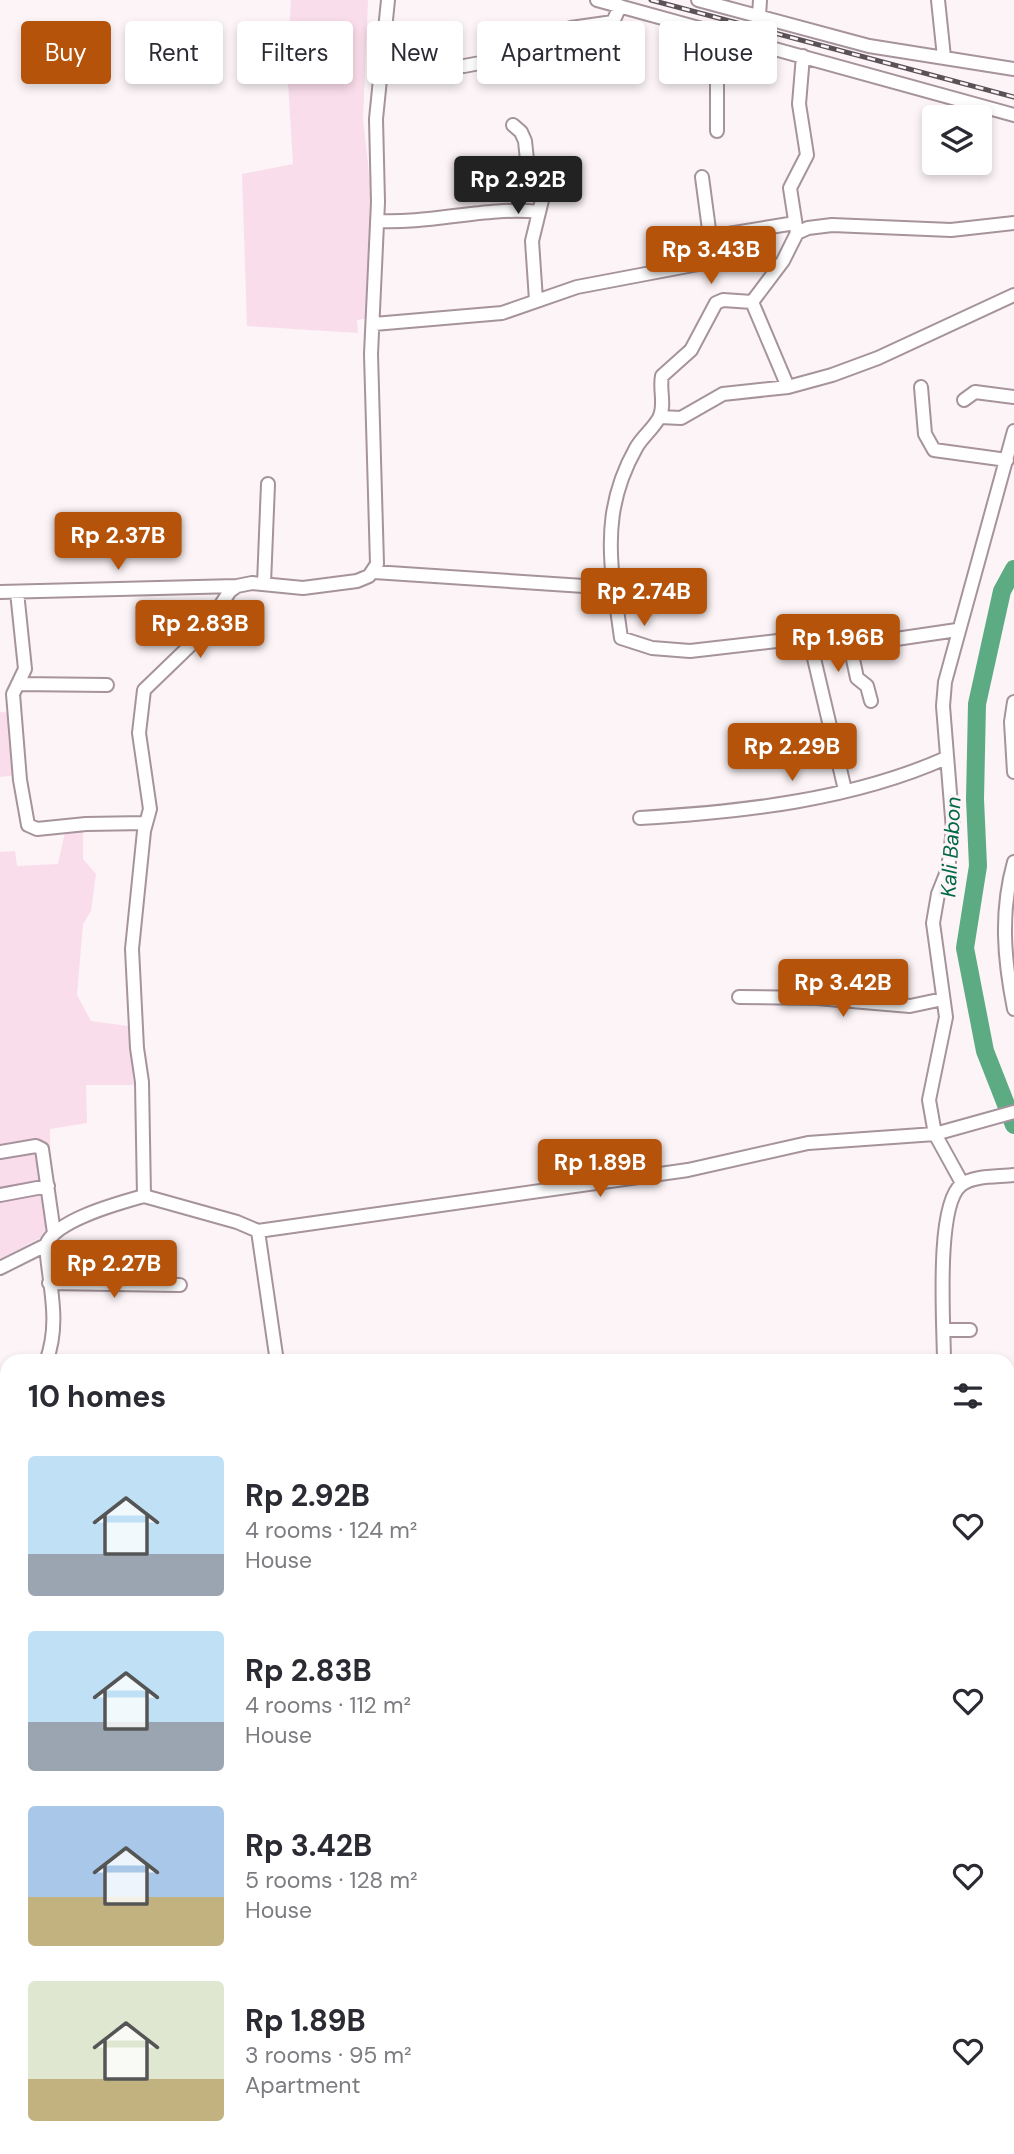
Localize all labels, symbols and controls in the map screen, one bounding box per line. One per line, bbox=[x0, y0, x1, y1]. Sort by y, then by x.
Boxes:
chip: Buy bbox=[21, 21, 111, 84]
chip: Rent bbox=[125, 21, 223, 84]
chip: Filters bbox=[237, 21, 353, 84]
chip: New bbox=[367, 21, 463, 84]
chip: Apartment bbox=[477, 21, 645, 84]
chip: House bbox=[659, 21, 777, 84]
map controls bbox=[922, 105, 992, 175]
button: layers bbox=[922, 105, 992, 175]
pin: Rp 2.92B bbox=[446, 156, 590, 216]
text: Rp 2.92B bbox=[470, 164, 566, 194]
pin: Rp 3.43B bbox=[639, 226, 783, 286]
text: Rp 3.43B bbox=[662, 234, 760, 264]
pin: Rp 2.37B bbox=[46, 512, 190, 572]
text: Rp 2.37B bbox=[71, 520, 165, 550]
pin: Rp 2.74B bbox=[572, 568, 716, 628]
text: Rp 2.74B bbox=[597, 576, 691, 606]
pin: Rp 2.83B bbox=[128, 600, 272, 660]
text: Rp 2.83B bbox=[151, 608, 249, 638]
pin: Rp 1.96B bbox=[766, 614, 910, 674]
text: Rp 1.96B bbox=[792, 622, 884, 652]
pin: Rp 2.29B bbox=[720, 724, 864, 783]
text: Rp 2.29B bbox=[744, 731, 840, 761]
water label: Kali Babon bbox=[934, 796, 968, 898]
pin: Rp 3.42B bbox=[771, 960, 915, 1019]
text: Rp 3.42B bbox=[794, 967, 892, 997]
pin: Rp 1.89B bbox=[528, 1140, 672, 1199]
text: Rp 1.89B bbox=[554, 1147, 646, 1177]
pin: Rp 2.27B bbox=[42, 1240, 186, 1300]
text: Rp 2.27B bbox=[67, 1248, 161, 1278]
text: 10 homes bbox=[28, 1377, 166, 1416]
icon: filters bbox=[949, 1377, 987, 1415]
text: Rp 2.92B bbox=[245, 1476, 370, 1515]
icon: home bbox=[84, 1484, 168, 1568]
icon: heart bbox=[949, 1507, 987, 1545]
text: 4 rooms · 124 m² bbox=[245, 1515, 417, 1545]
text: House bbox=[245, 1545, 312, 1575]
text: Rp 2.83B bbox=[245, 1651, 372, 1690]
icon: home bbox=[84, 1659, 168, 1743]
icon: heart bbox=[949, 1682, 987, 1720]
text: 4 rooms · 112 m² bbox=[245, 1690, 411, 1720]
text: House bbox=[245, 1720, 312, 1750]
text: Rp 3.42B bbox=[245, 1826, 372, 1865]
icon: home bbox=[84, 1834, 168, 1918]
icon: heart bbox=[949, 1857, 987, 1895]
text: 5 rooms · 128 m² bbox=[245, 1865, 418, 1895]
text: House bbox=[245, 1895, 312, 1925]
text: Rp 1.89B bbox=[245, 2001, 366, 2040]
icon: home bbox=[84, 2009, 168, 2093]
icon: heart bbox=[949, 2032, 987, 2070]
text: 3 rooms · 95 m² bbox=[245, 2040, 412, 2070]
text: Apartment bbox=[245, 2070, 360, 2100]

